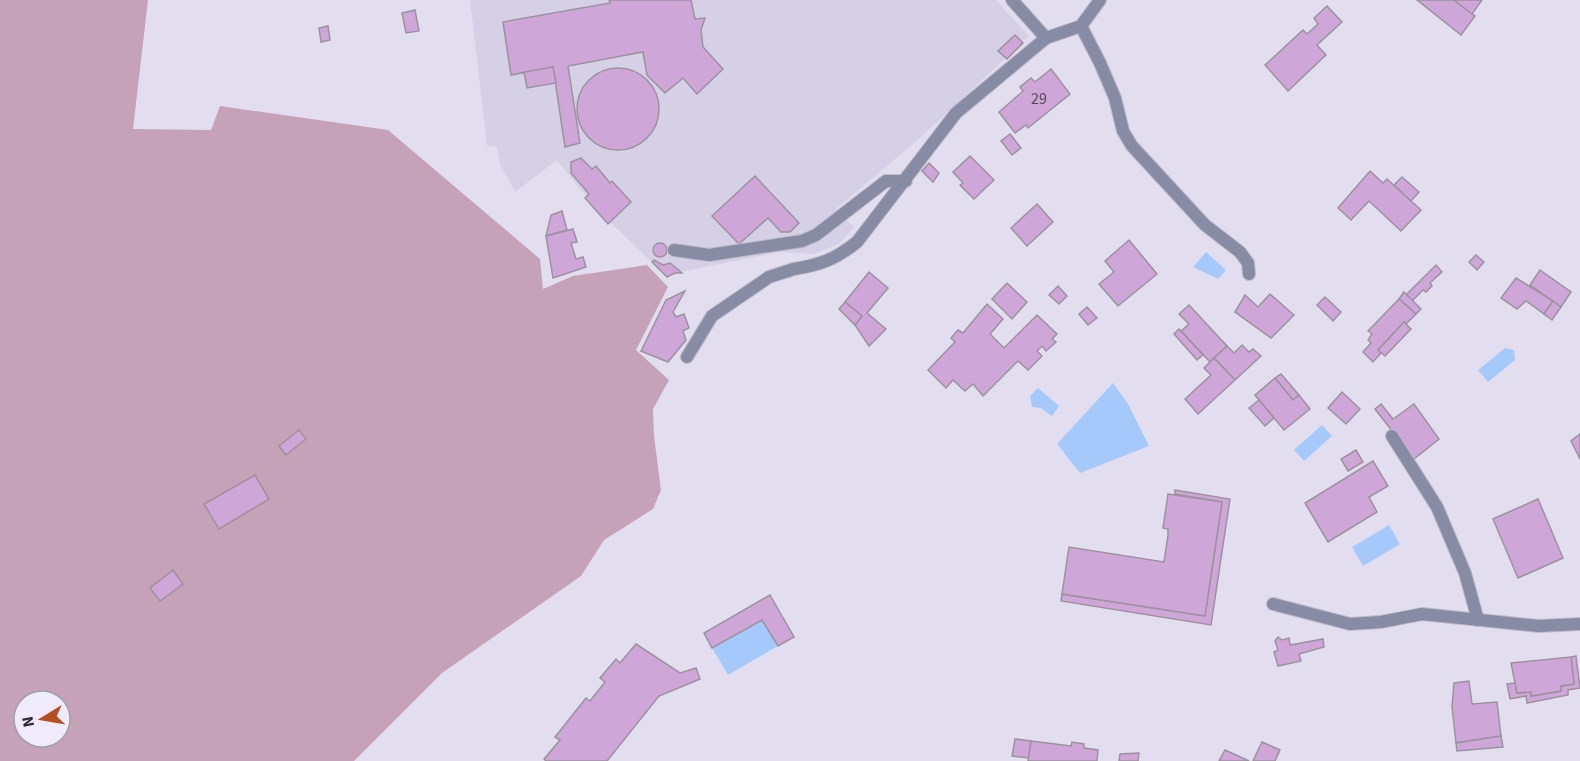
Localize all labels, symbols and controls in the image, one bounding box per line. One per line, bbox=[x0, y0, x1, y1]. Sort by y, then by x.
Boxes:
house number: 29 bbox=[1031, 88, 1047, 110]
north arrow bbox=[12, 689, 72, 749]
text: N bbox=[16, 714, 40, 729]

